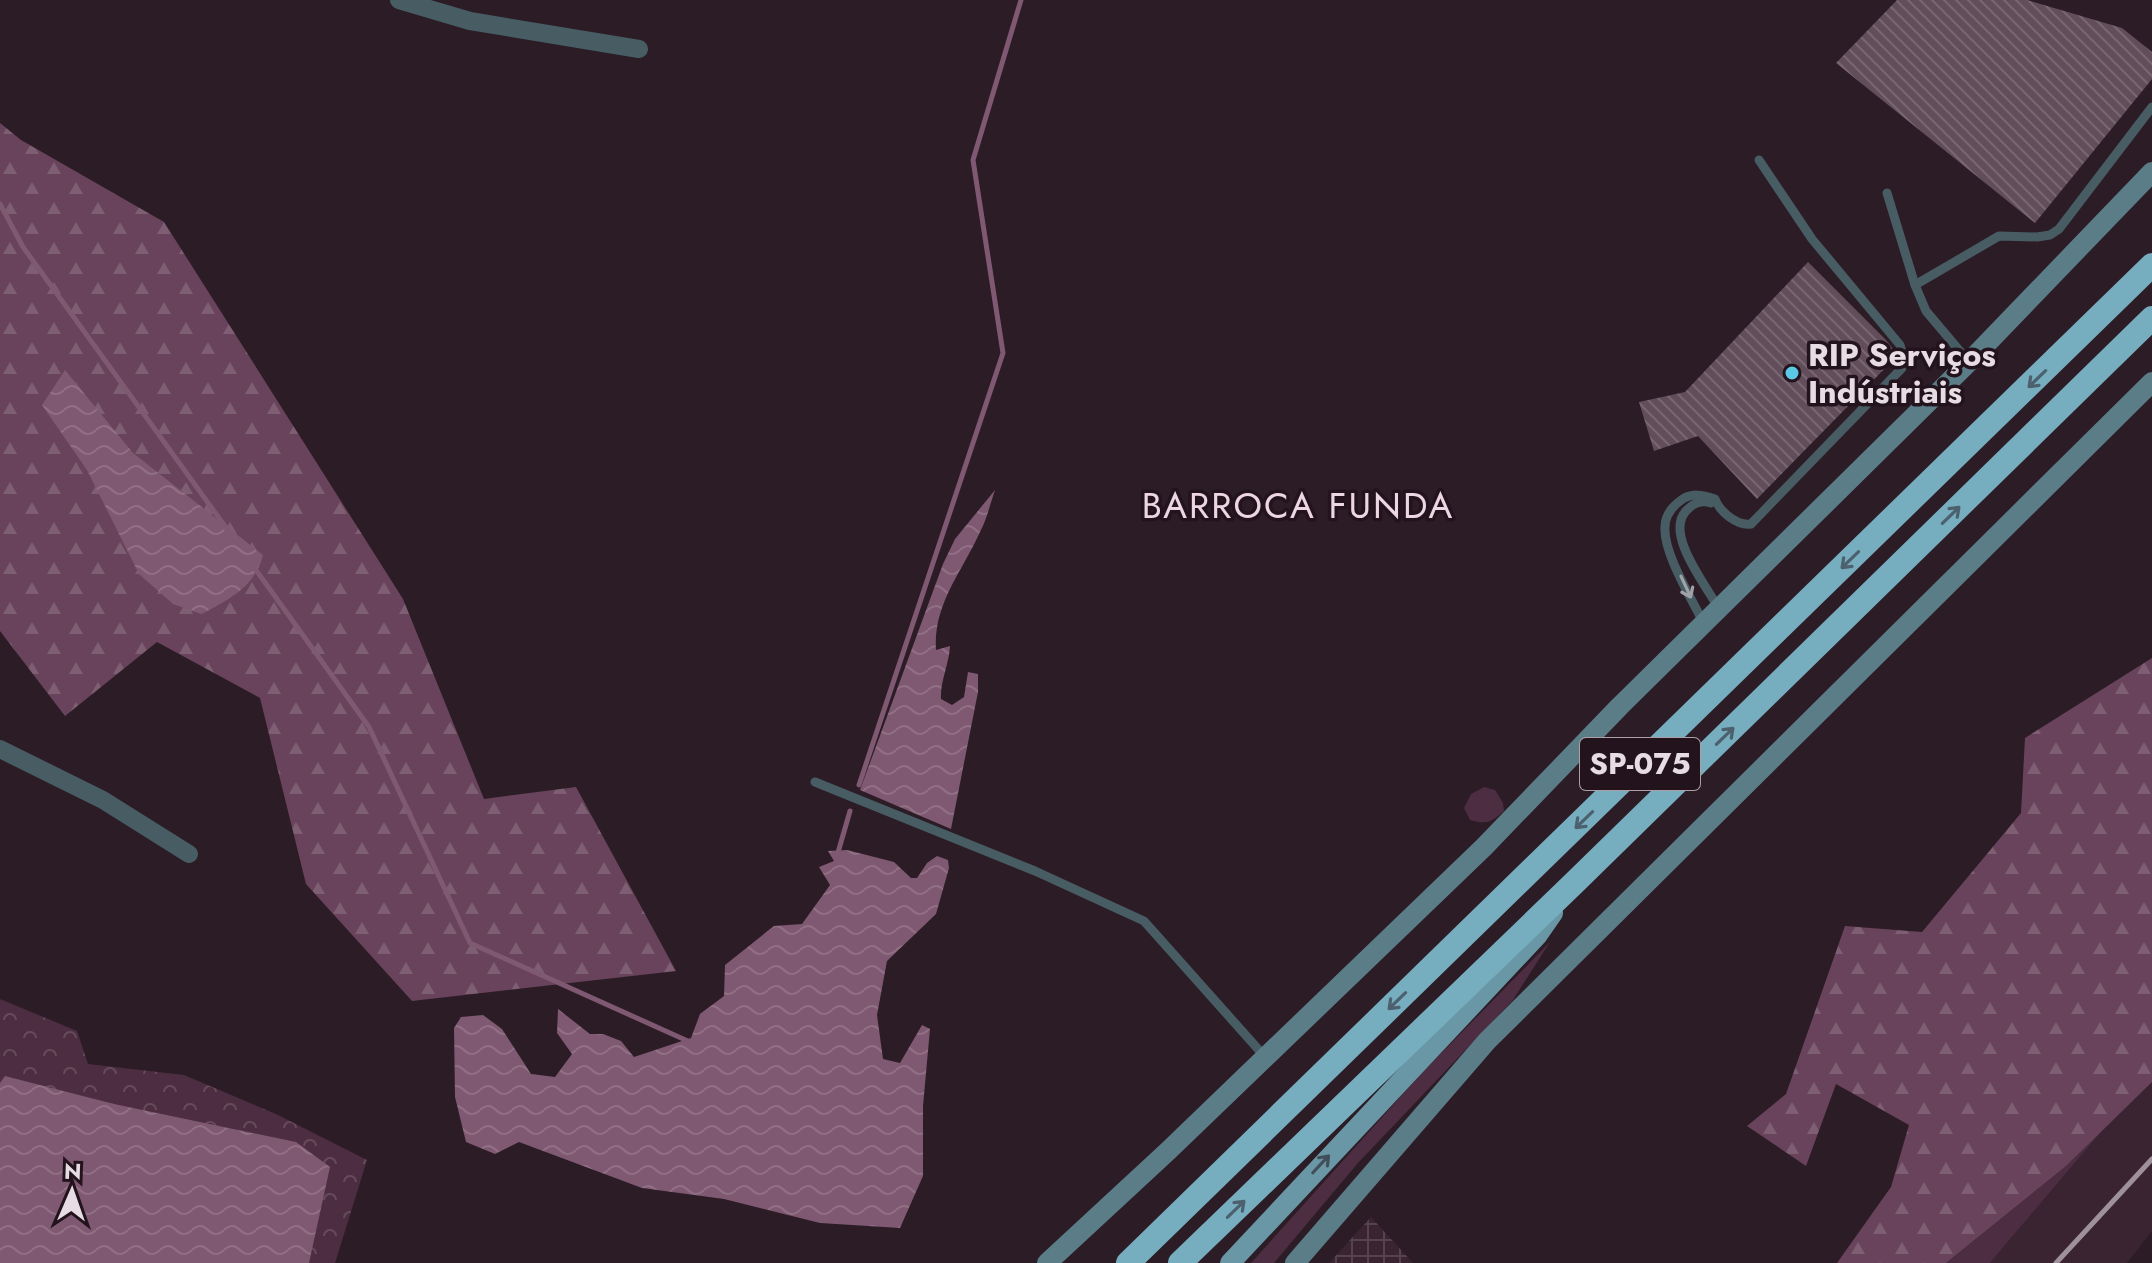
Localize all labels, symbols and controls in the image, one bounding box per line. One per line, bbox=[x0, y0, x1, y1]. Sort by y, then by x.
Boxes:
place label: RIP Serviços Indústriais bbox=[1808, 332, 1996, 415]
marker: RIP Serviços Indústriais bbox=[1783, 364, 1801, 382]
one-way arrow bbox=[2028, 369, 2047, 388]
district label: BARROCA FUNDA bbox=[1142, 479, 1454, 531]
one-way arrow bbox=[1941, 506, 1960, 525]
one-way arrow bbox=[1841, 550, 1860, 569]
one-way arrow bbox=[1679, 574, 1694, 598]
one-way arrow bbox=[1715, 727, 1734, 746]
road number: SP-075 bbox=[1580, 738, 1700, 790]
one-way arrow bbox=[1574, 810, 1594, 829]
one-way arrow bbox=[1388, 991, 1407, 1010]
north arrow bbox=[32, 1151, 112, 1231]
text: N bbox=[63, 1155, 82, 1187]
one-way arrow bbox=[1311, 1155, 1329, 1175]
one-way arrow bbox=[1226, 1200, 1245, 1219]

